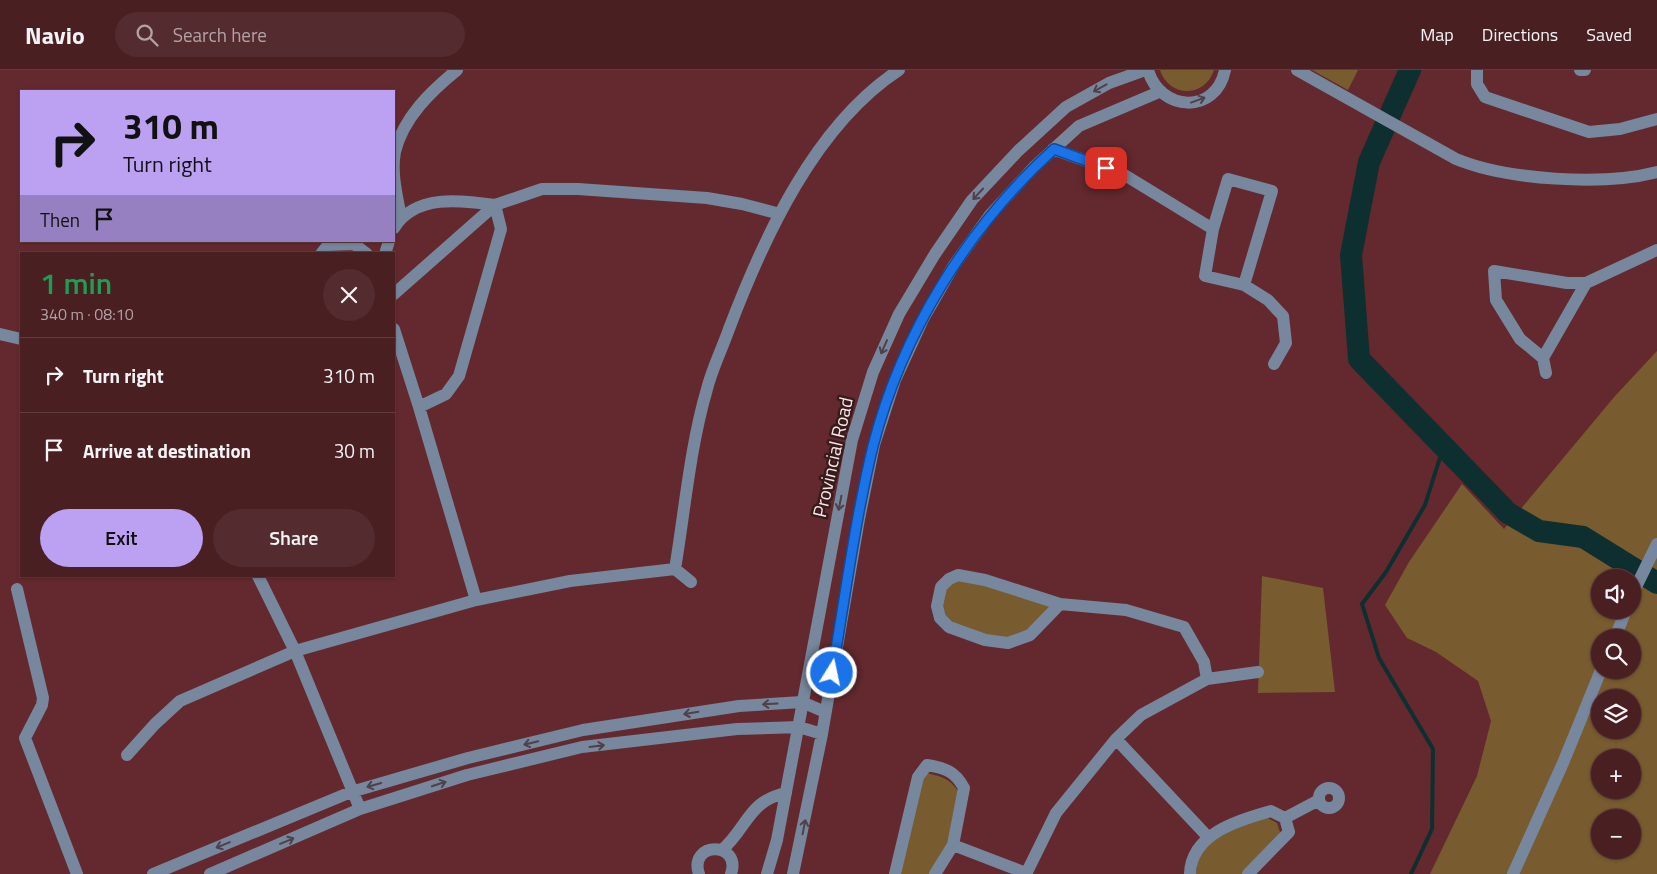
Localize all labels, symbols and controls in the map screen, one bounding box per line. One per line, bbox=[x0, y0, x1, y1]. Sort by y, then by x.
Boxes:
search box bbox=[115, 12, 465, 57]
text: Navio bbox=[25, 17, 85, 53]
text: Search here bbox=[173, 20, 267, 49]
icon: search bbox=[133, 21, 161, 49]
text: Map bbox=[1420, 21, 1454, 48]
text: Directions bbox=[1482, 21, 1558, 48]
text: Saved bbox=[1586, 21, 1632, 48]
one-way arrow bbox=[1093, 84, 1107, 94]
one-way arrow bbox=[1190, 95, 1205, 104]
text: 310 m bbox=[123, 99, 219, 153]
icon: right bbox=[40, 110, 105, 175]
text: Turn right bbox=[123, 147, 212, 181]
pin bbox=[1085, 147, 1127, 189]
icon: arrive bbox=[1092, 154, 1120, 182]
one-way arrow bbox=[972, 187, 984, 200]
text: Then bbox=[40, 205, 80, 234]
icon: arrive bbox=[90, 205, 118, 233]
text: 1 min bbox=[40, 260, 112, 306]
button: close bbox=[323, 269, 375, 321]
text: 340 m · 08:10 bbox=[40, 302, 134, 326]
one-way arrow bbox=[879, 339, 889, 354]
icon: right bbox=[40, 361, 68, 389]
text: Turn right bbox=[83, 361, 164, 390]
text: 310 m bbox=[323, 361, 375, 390]
street label: Provincial Road bbox=[804, 394, 860, 520]
icon: arrive bbox=[40, 436, 68, 464]
text: Arrive at destination bbox=[83, 436, 251, 465]
text: 30 m bbox=[334, 436, 375, 465]
one-way arrow bbox=[835, 494, 844, 510]
button: Exit bbox=[40, 509, 203, 567]
button: Share bbox=[213, 509, 375, 567]
map controls bbox=[1591, 569, 1641, 859]
button: sound bbox=[1591, 569, 1641, 619]
button: search bbox=[1591, 629, 1641, 679]
position arrow bbox=[805, 646, 857, 698]
button: layers bbox=[1591, 689, 1641, 739]
one-way arrow bbox=[763, 699, 779, 709]
one-way arrow bbox=[683, 709, 699, 719]
one-way arrow bbox=[524, 739, 540, 748]
one-way arrow bbox=[588, 741, 604, 751]
button: + bbox=[1591, 749, 1641, 799]
one-way arrow bbox=[431, 779, 446, 788]
one-way arrow bbox=[367, 781, 383, 791]
button: − bbox=[1591, 809, 1641, 859]
one-way arrow bbox=[800, 819, 809, 835]
one-way arrow bbox=[279, 835, 294, 845]
one-way arrow bbox=[216, 841, 231, 850]

